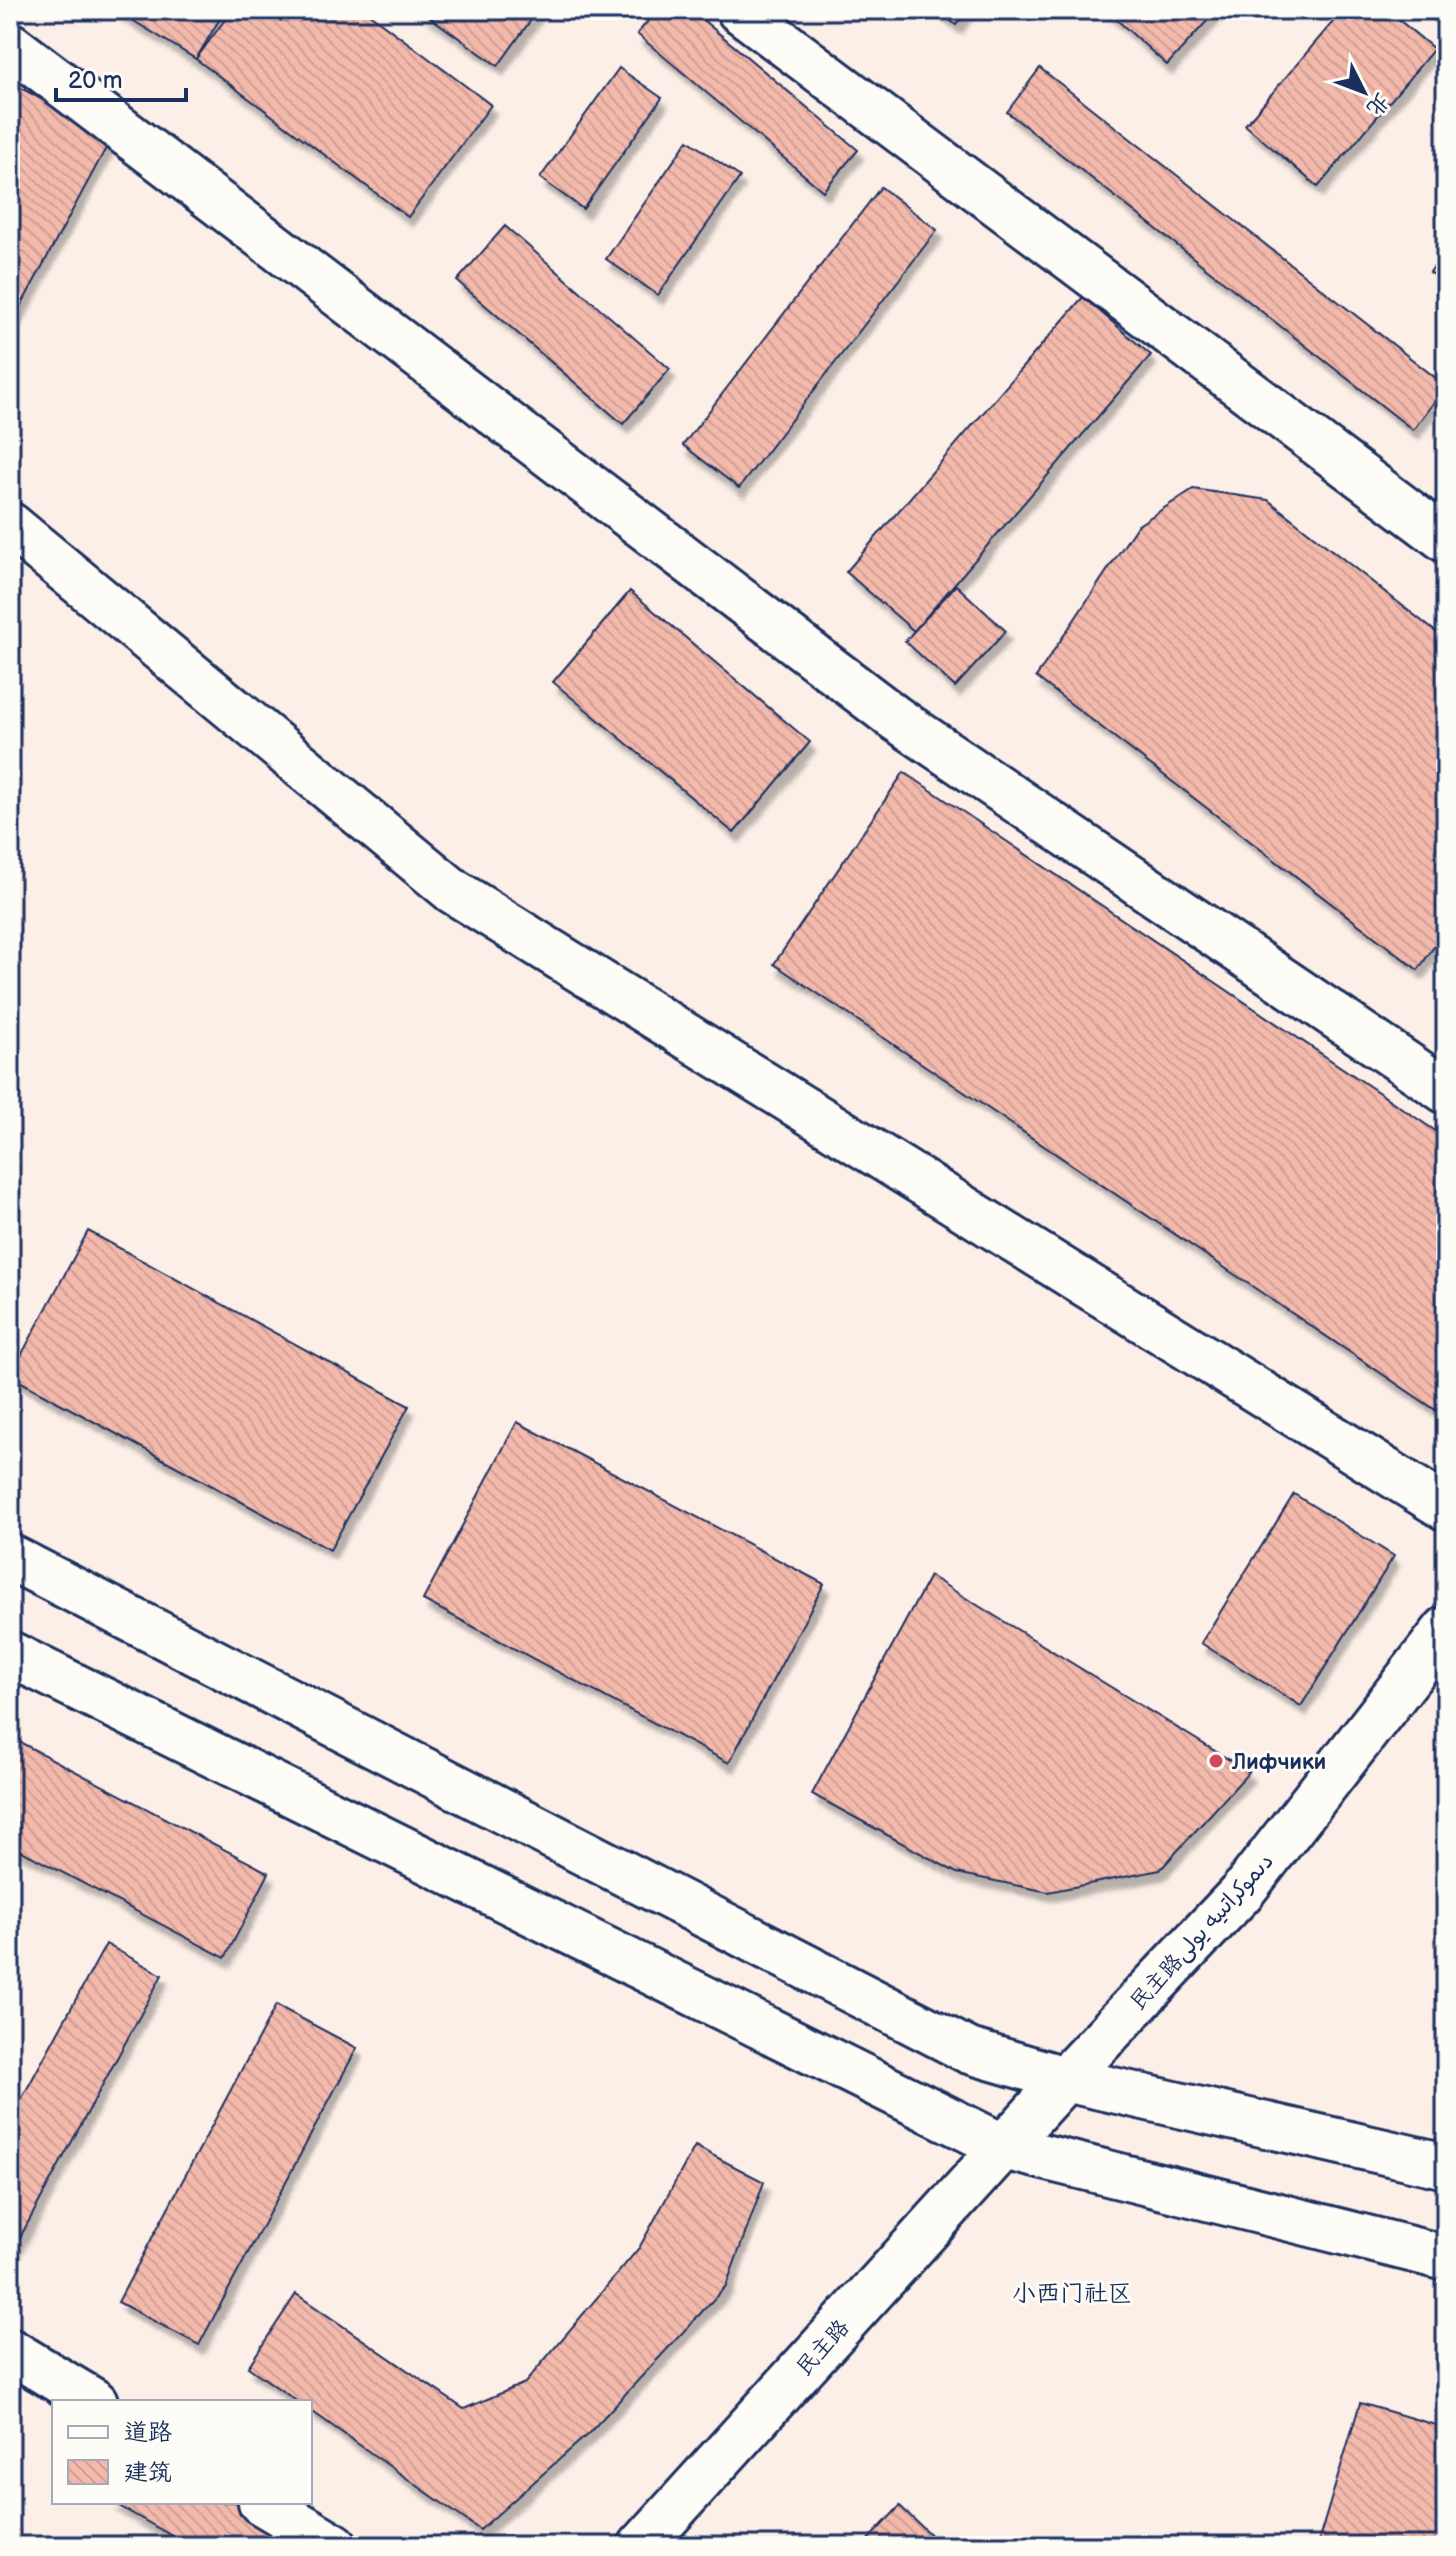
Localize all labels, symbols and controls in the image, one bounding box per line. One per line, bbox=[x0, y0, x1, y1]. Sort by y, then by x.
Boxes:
scale bar bbox=[56, 52, 186, 102]
north arrow bbox=[1324, 52, 1404, 132]
text: 20 m bbox=[68, 66, 123, 95]
text: 北 bbox=[1360, 87, 1395, 122]
place label: Лифчики bbox=[1231, 1749, 1326, 1776]
marker: Лифчики bbox=[1207, 1752, 1225, 1770]
street label: 民主路دىموكراتىيە يولى bbox=[1125, 1848, 1280, 2016]
district label: 小西门社区 bbox=[1012, 2279, 1132, 2308]
street label: 民主路 bbox=[791, 2314, 855, 2382]
legend bbox=[52, 2400, 312, 2504]
text: 道路 bbox=[124, 2418, 172, 2447]
text: 建筑 bbox=[124, 2458, 172, 2487]

